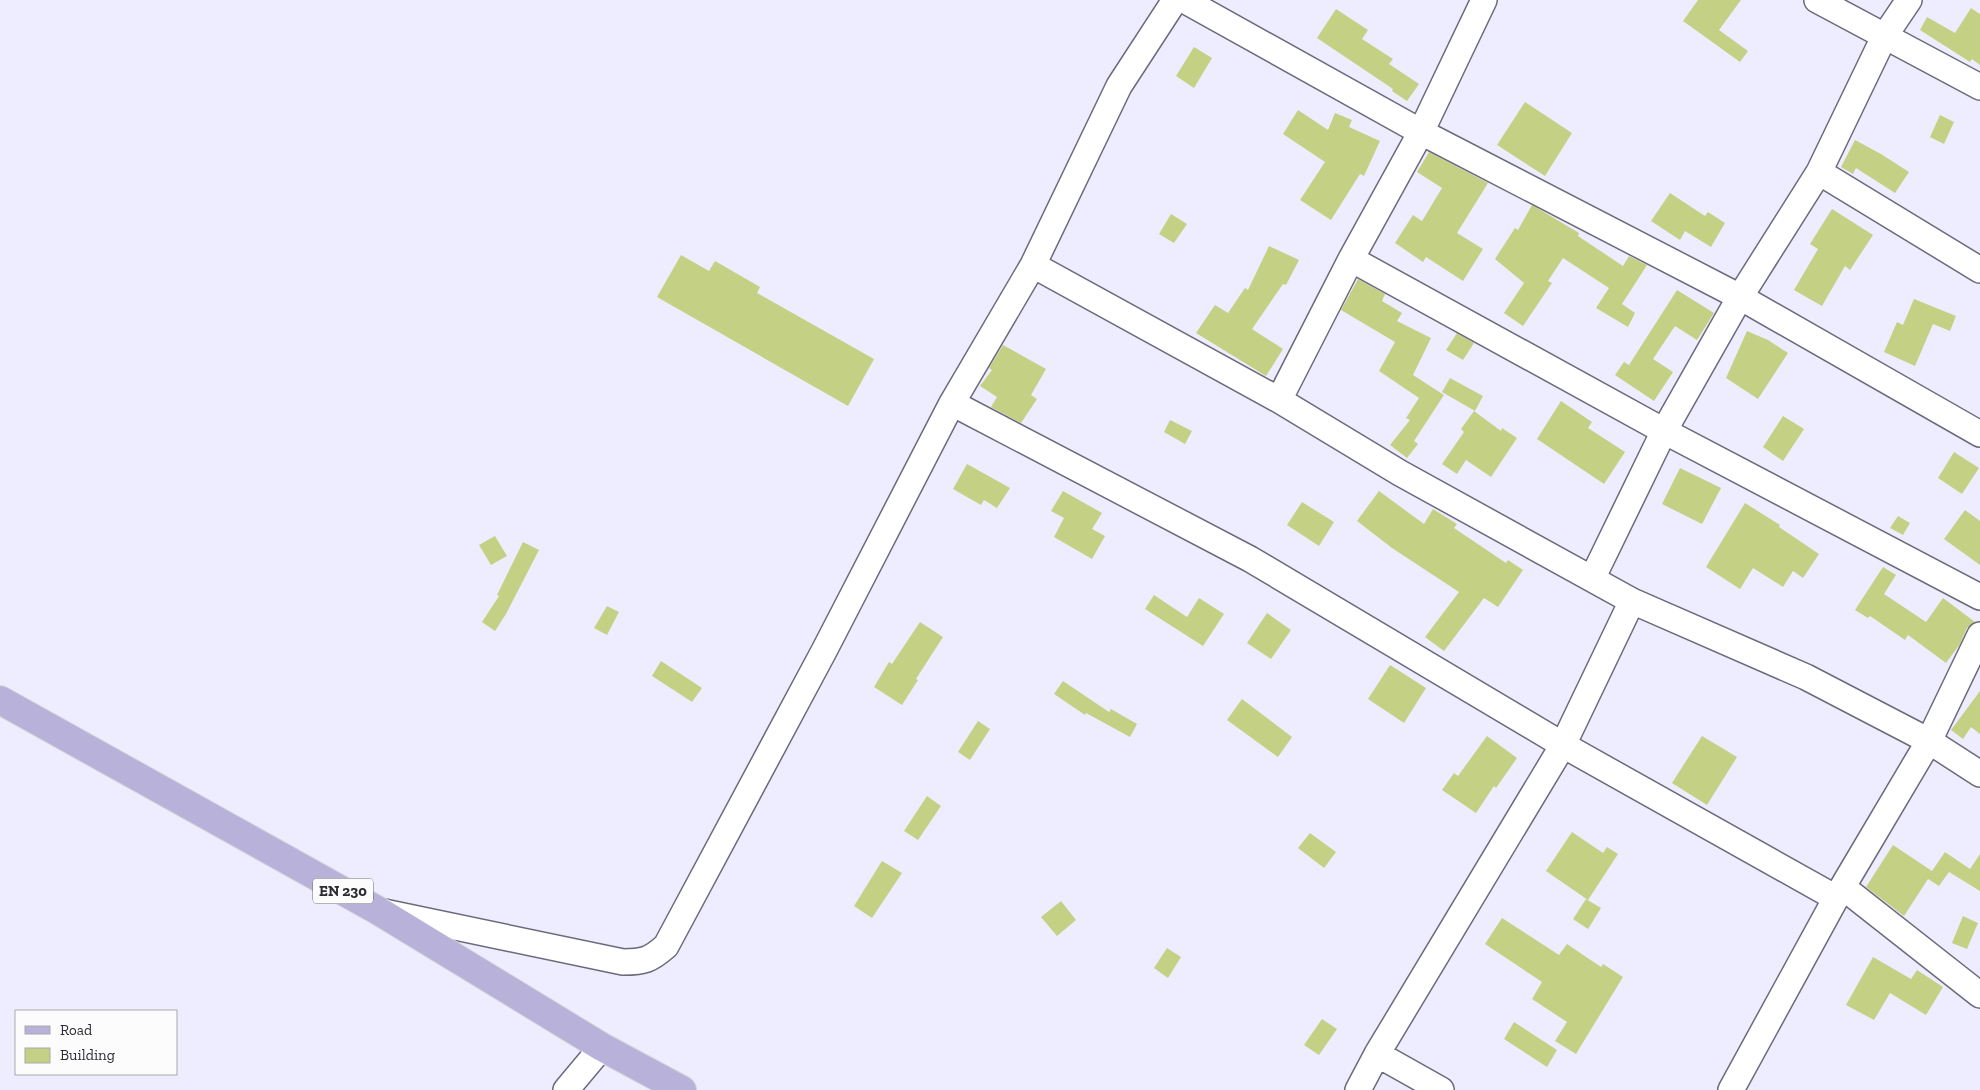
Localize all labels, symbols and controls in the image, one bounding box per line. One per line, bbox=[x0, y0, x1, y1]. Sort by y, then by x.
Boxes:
road number: EN 230 bbox=[313, 878, 373, 904]
legend bbox=[15, 1010, 178, 1075]
text: Road bbox=[60, 1021, 93, 1039]
text: Building bbox=[60, 1046, 115, 1064]

